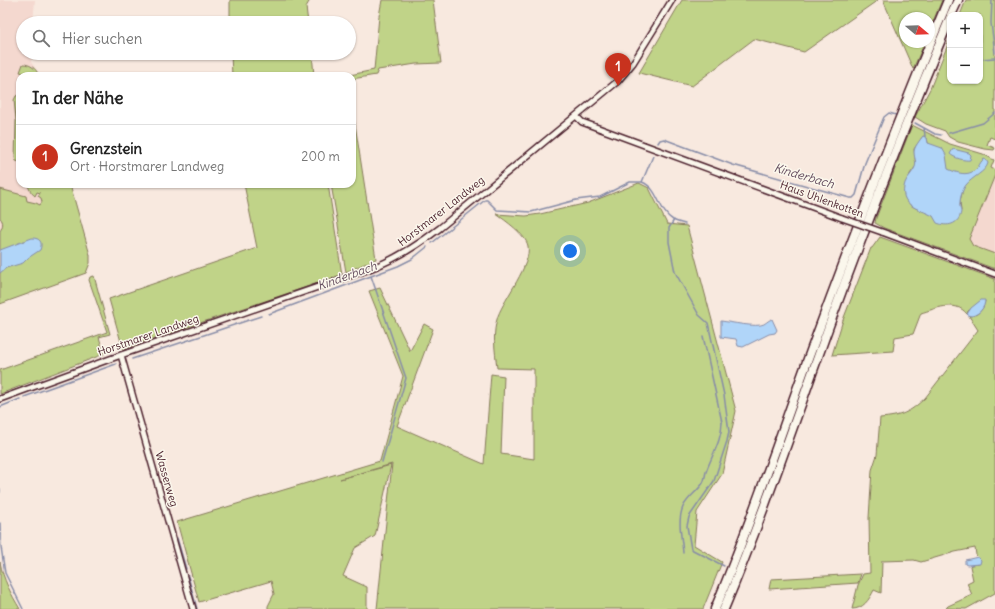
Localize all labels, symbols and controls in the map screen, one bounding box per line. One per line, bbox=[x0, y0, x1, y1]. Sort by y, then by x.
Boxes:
north arrow bbox=[899, 12, 935, 48]
map controls bbox=[947, 12, 983, 84]
button: + bbox=[947, 12, 983, 48]
search box bbox=[16, 16, 356, 60]
icon: search bbox=[30, 27, 52, 49]
text: Hier suchen bbox=[62, 29, 142, 48]
button: − bbox=[947, 48, 983, 84]
pin: 1 bbox=[605, 53, 631, 86]
text: In der Nähe bbox=[32, 87, 124, 109]
text: Grenzstein bbox=[70, 139, 142, 158]
text: 1 bbox=[42, 148, 48, 165]
text: 200 m bbox=[301, 148, 340, 165]
text: Ort · Horstmarer Landweg bbox=[70, 158, 224, 175]
water label: Kinderbach bbox=[772, 160, 837, 192]
street label: Horstmarer Landweg bbox=[395, 173, 487, 249]
street label: Haus Uhlenkotten bbox=[778, 177, 866, 221]
your location bbox=[560, 241, 580, 261]
water label: Kinderbach bbox=[315, 258, 379, 293]
street label: Horstmarer Landweg bbox=[96, 311, 200, 359]
street label: Wasserweg bbox=[152, 450, 182, 508]

